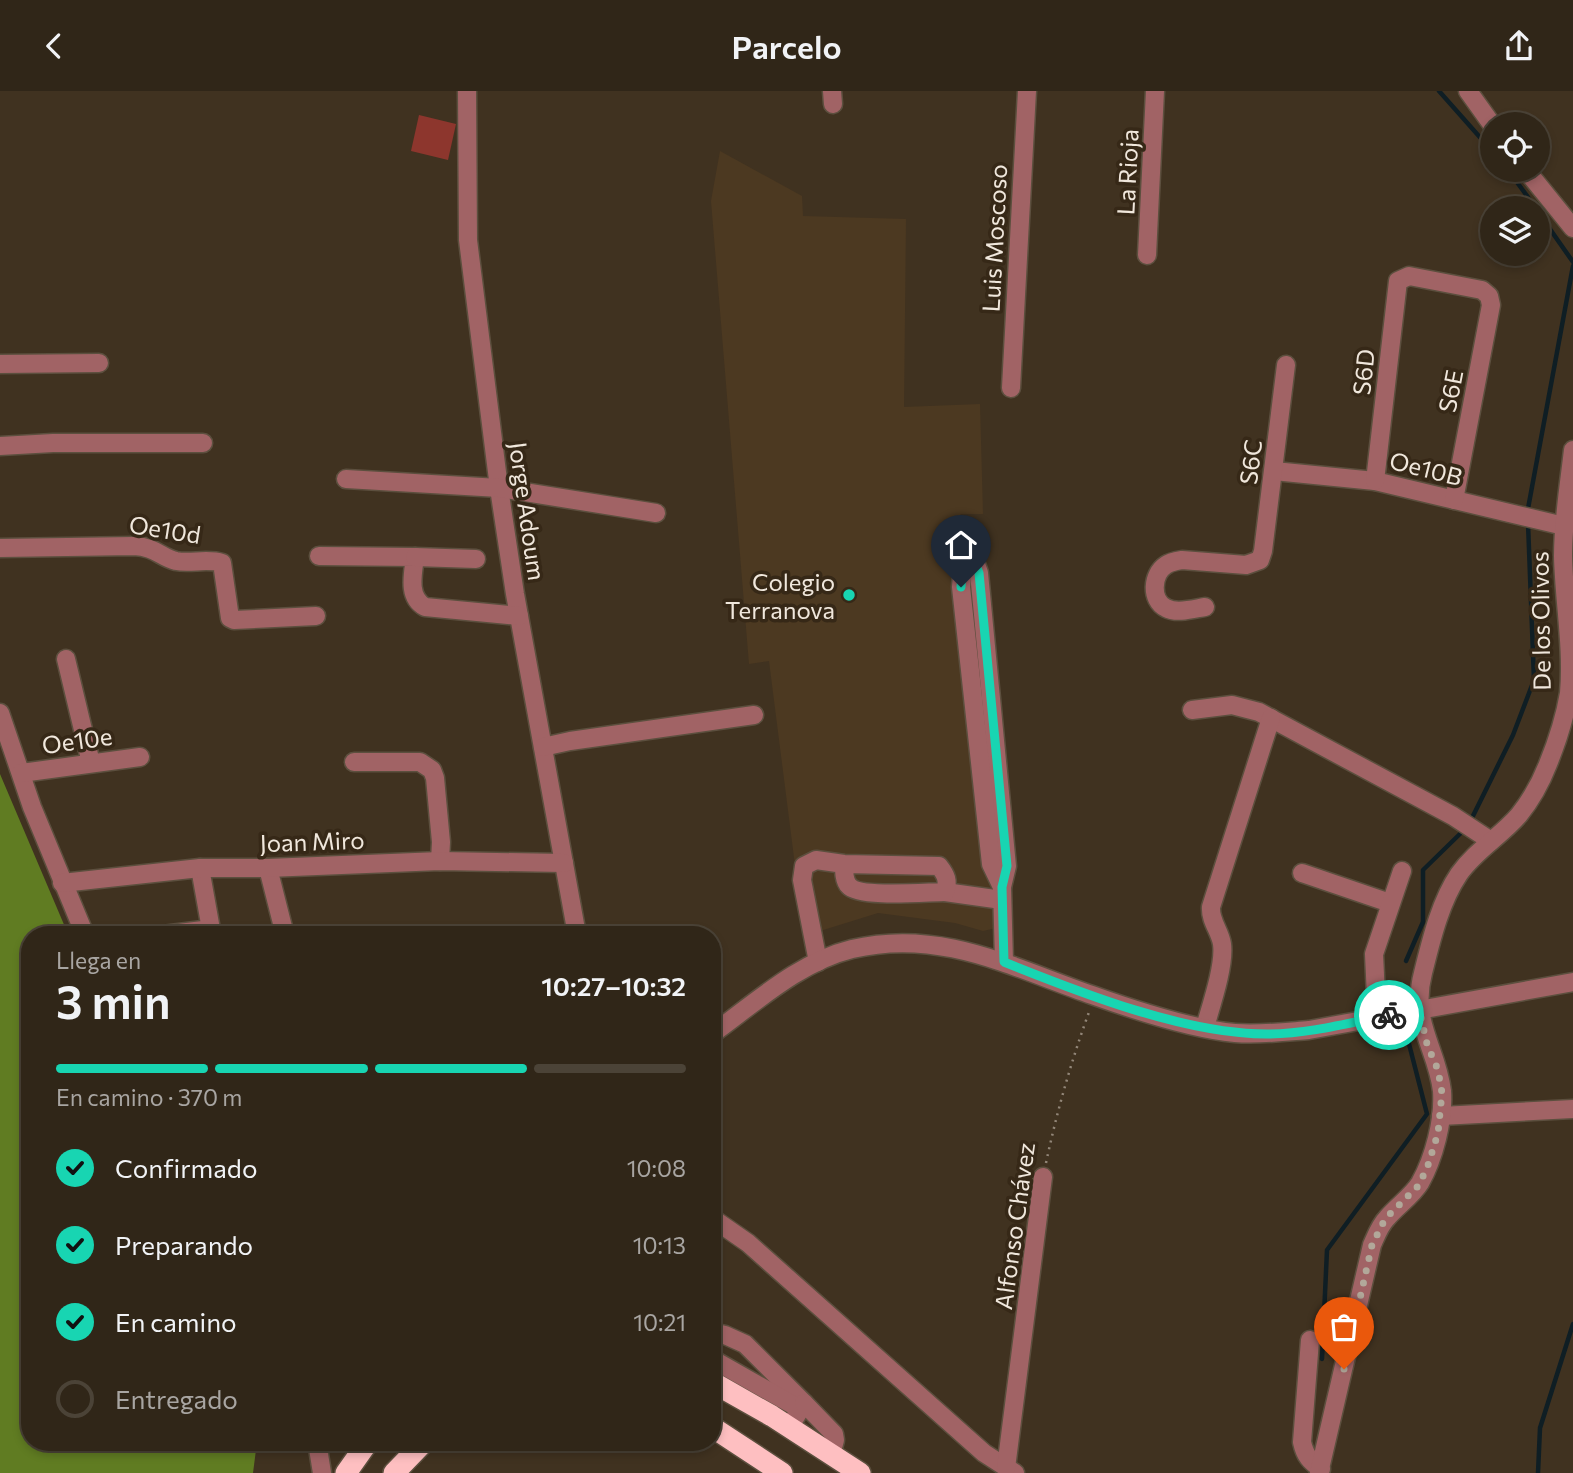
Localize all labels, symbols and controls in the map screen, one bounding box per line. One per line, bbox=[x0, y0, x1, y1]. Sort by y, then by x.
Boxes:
text: Parcelo bbox=[731, 26, 842, 66]
icon: back bbox=[35, 27, 73, 65]
icon: share bbox=[1500, 27, 1538, 65]
map controls bbox=[1480, 112, 1550, 266]
button: locate bbox=[1480, 112, 1550, 182]
street label: La Rioja bbox=[1110, 128, 1144, 216]
street label: Luis Moscoso bbox=[976, 163, 1012, 313]
button: layers bbox=[1480, 196, 1550, 266]
street label: S6D bbox=[1346, 347, 1380, 397]
street label: S6E bbox=[1432, 367, 1468, 415]
street label: S6C bbox=[1233, 438, 1267, 486]
street label: Jorge Adoum bbox=[504, 440, 552, 582]
street label: Oe10B bbox=[1387, 445, 1465, 491]
street label: Oe10d bbox=[127, 509, 203, 549]
pin bbox=[931, 515, 991, 587]
icon: home bbox=[942, 526, 980, 564]
street label: De los Olivos bbox=[1524, 551, 1556, 691]
place label: Colegio Terranova bbox=[725, 567, 835, 624]
marker: Colegio Terranova bbox=[841, 587, 857, 603]
street label: Oe10e bbox=[40, 721, 114, 759]
street label: Joan Miro bbox=[259, 825, 365, 857]
text: Llega en bbox=[56, 946, 141, 974]
text: 10:27–10:32 bbox=[541, 970, 686, 1001]
text: 3 min bbox=[56, 972, 171, 1028]
courier bbox=[1354, 980, 1424, 1050]
icon: bike bbox=[1370, 996, 1408, 1034]
text: En camino · 370 m bbox=[56, 1083, 242, 1111]
street label: Alfonso Chávez bbox=[988, 1141, 1040, 1311]
icon: check bbox=[56, 1149, 94, 1187]
text: Confirmado bbox=[115, 1152, 257, 1183]
text: 10:08 bbox=[627, 1154, 686, 1182]
icon: check bbox=[56, 1226, 94, 1264]
text: Preparando bbox=[115, 1229, 253, 1260]
text: 10:13 bbox=[633, 1231, 686, 1259]
pin bbox=[1314, 1297, 1374, 1369]
icon: check bbox=[56, 1303, 94, 1341]
text: En camino bbox=[115, 1306, 237, 1337]
text: 10:21 bbox=[633, 1308, 686, 1336]
icon: bag bbox=[1325, 1308, 1363, 1346]
text: Entregado bbox=[115, 1383, 238, 1414]

